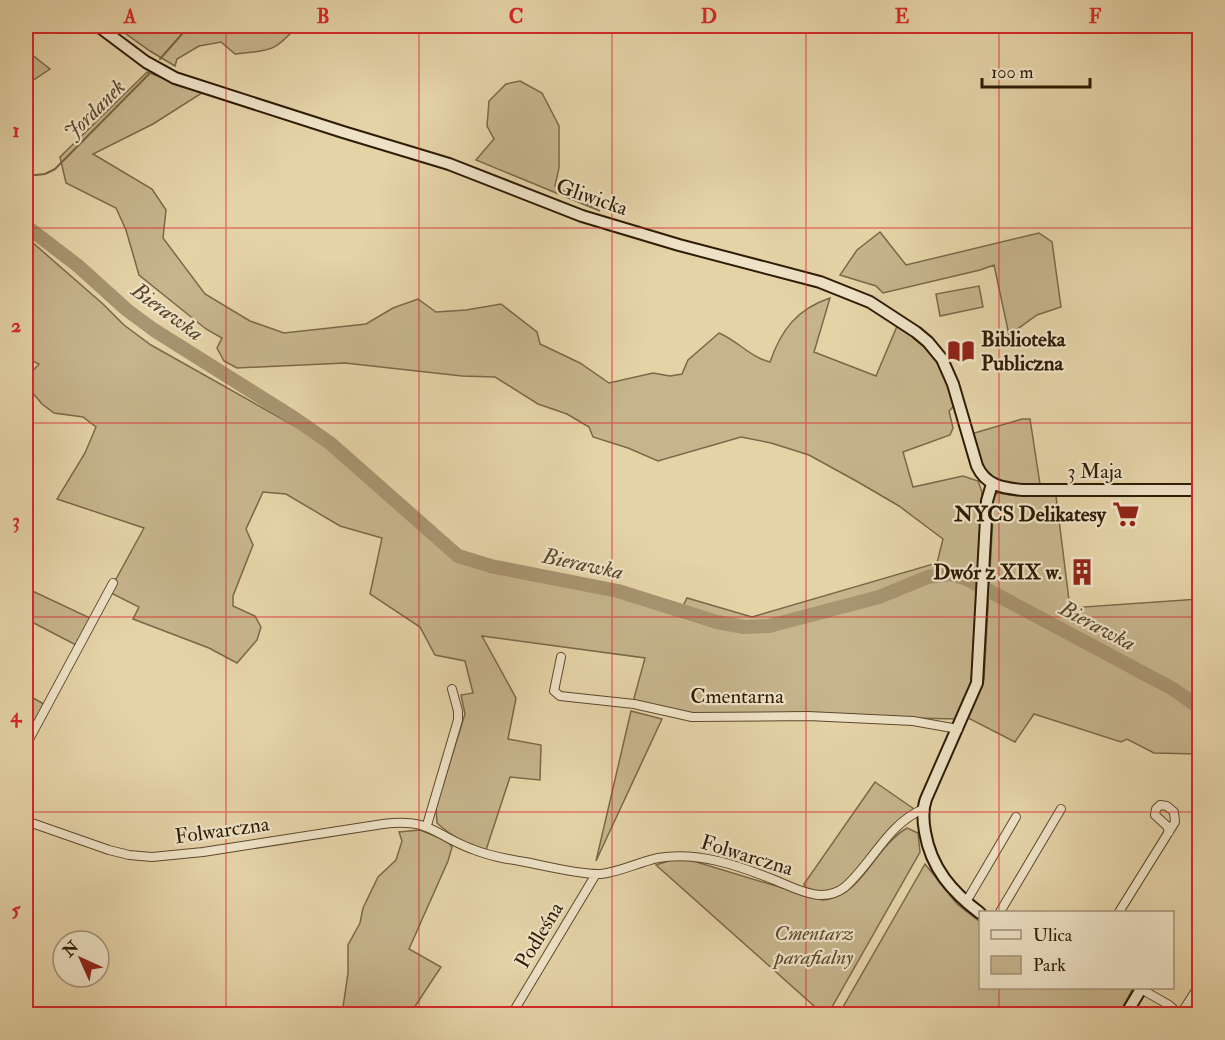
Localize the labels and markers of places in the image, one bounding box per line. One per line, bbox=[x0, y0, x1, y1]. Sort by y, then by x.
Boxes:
place label: Biblioteka Publiczna bbox=[981, 326, 1067, 377]
library icon: Biblioteka Publiczna bbox=[946, 336, 976, 366]
supermarket icon: NYCS Delikatesy bbox=[1111, 499, 1141, 529]
place label: NYCS Delikatesy bbox=[953, 501, 1107, 528]
building icon: Dwór z XIX w. bbox=[1067, 557, 1097, 587]
place label: Dwór z XIX w. bbox=[933, 559, 1062, 586]

